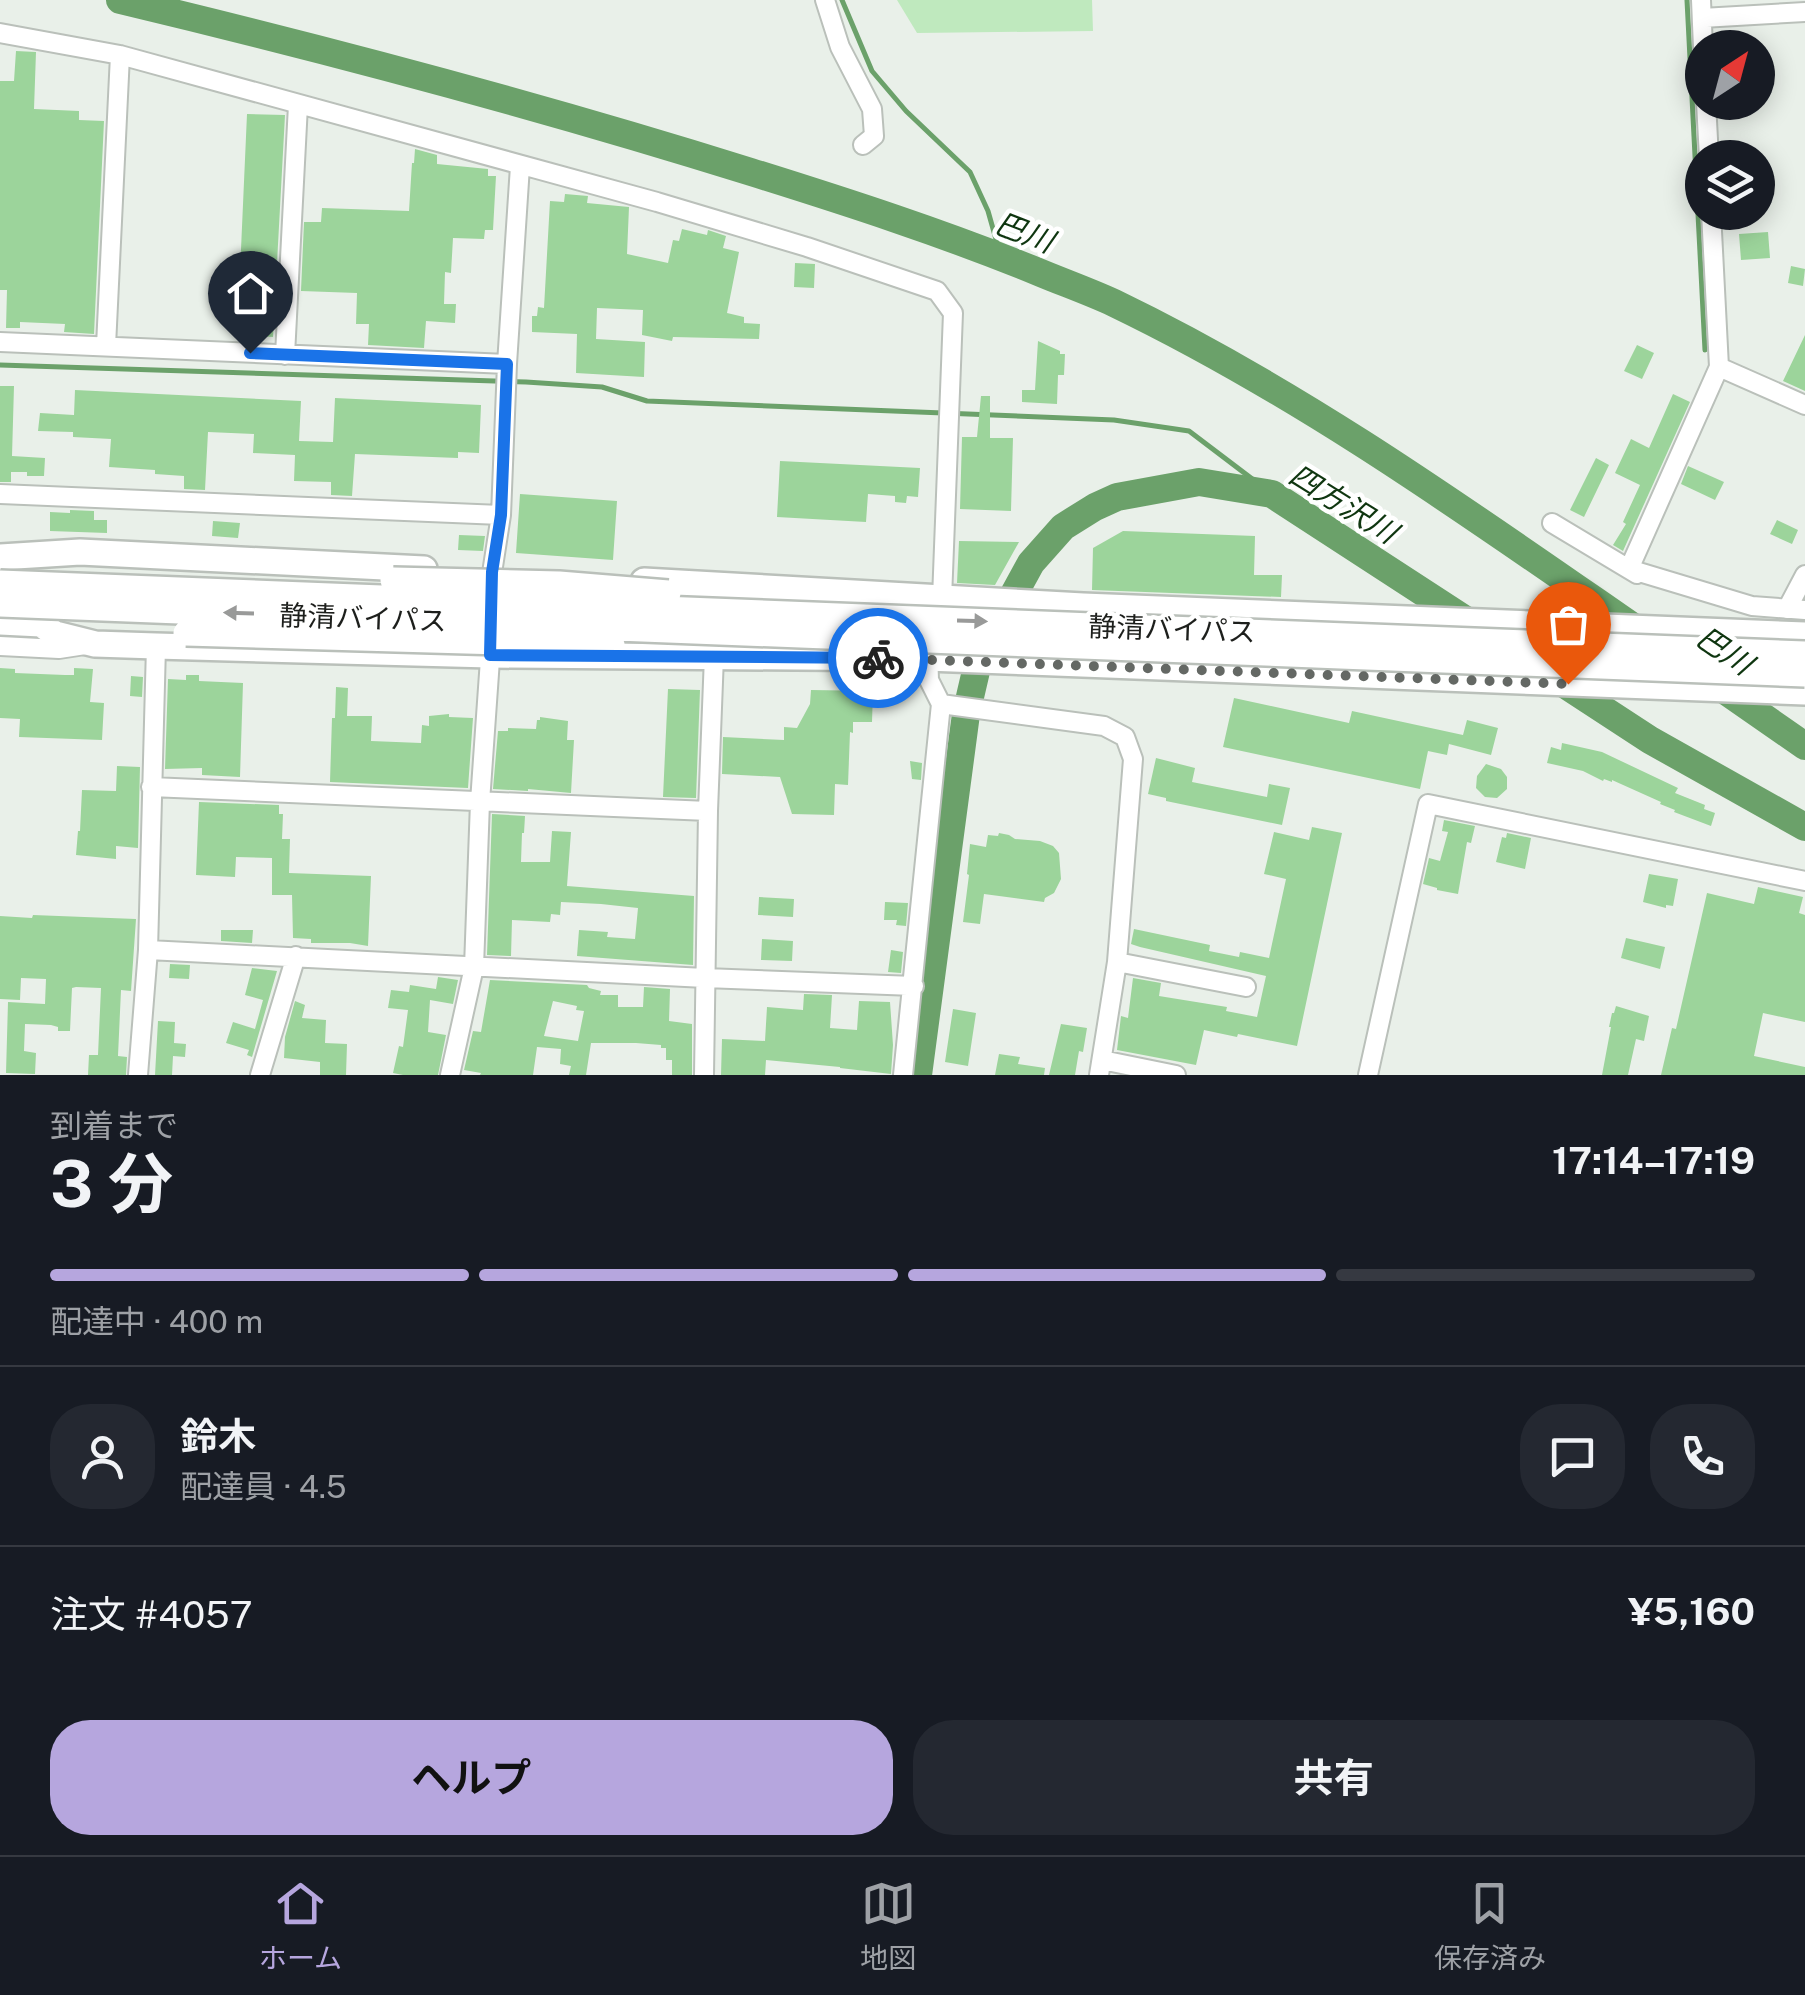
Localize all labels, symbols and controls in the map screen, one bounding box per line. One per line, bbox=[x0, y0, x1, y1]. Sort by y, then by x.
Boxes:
north arrow bbox=[1685, 30, 1775, 120]
map controls bbox=[1685, 30, 1775, 230]
button: layers bbox=[1685, 140, 1775, 230]
water label: 巴川 bbox=[990, 205, 1062, 261]
pin bbox=[208, 251, 293, 354]
icon: home bbox=[223, 266, 278, 321]
water label: 四方沢川 bbox=[1283, 456, 1406, 552]
pin bbox=[1526, 582, 1611, 685]
icon: bag bbox=[1541, 597, 1596, 652]
street label: 静清バイパス bbox=[279, 598, 447, 637]
one-way arrow bbox=[222, 604, 254, 620]
courier bbox=[828, 608, 928, 708]
street label: 静清バイパス bbox=[1088, 609, 1256, 648]
one-way arrow bbox=[956, 613, 988, 629]
water label: 巴川 bbox=[1690, 618, 1762, 684]
icon: bike bbox=[851, 631, 906, 686]
text: 到着まで bbox=[50, 1107, 178, 1144]
text: 17:14–17:19 bbox=[1552, 1138, 1755, 1183]
text: 3 分 bbox=[50, 1145, 173, 1222]
text: 配達中 · 400 m bbox=[50, 1303, 263, 1340]
button: person bbox=[50, 1404, 155, 1509]
button: chat bbox=[1520, 1404, 1625, 1509]
button: phone bbox=[1650, 1404, 1755, 1509]
text: 鈴木 bbox=[180, 1414, 256, 1459]
text: 配達員 · 4.5 bbox=[180, 1468, 347, 1505]
text: ¥5,160 bbox=[1628, 1589, 1755, 1634]
text: 注文 #4057 bbox=[50, 1592, 252, 1637]
button: ヘルプ bbox=[50, 1720, 893, 1835]
button: 共有 bbox=[913, 1720, 1755, 1835]
tab: ホーム bbox=[259, 1876, 342, 1976]
tab: 地図 bbox=[860, 1876, 916, 1976]
tab: 保存済み bbox=[1434, 1876, 1546, 1976]

